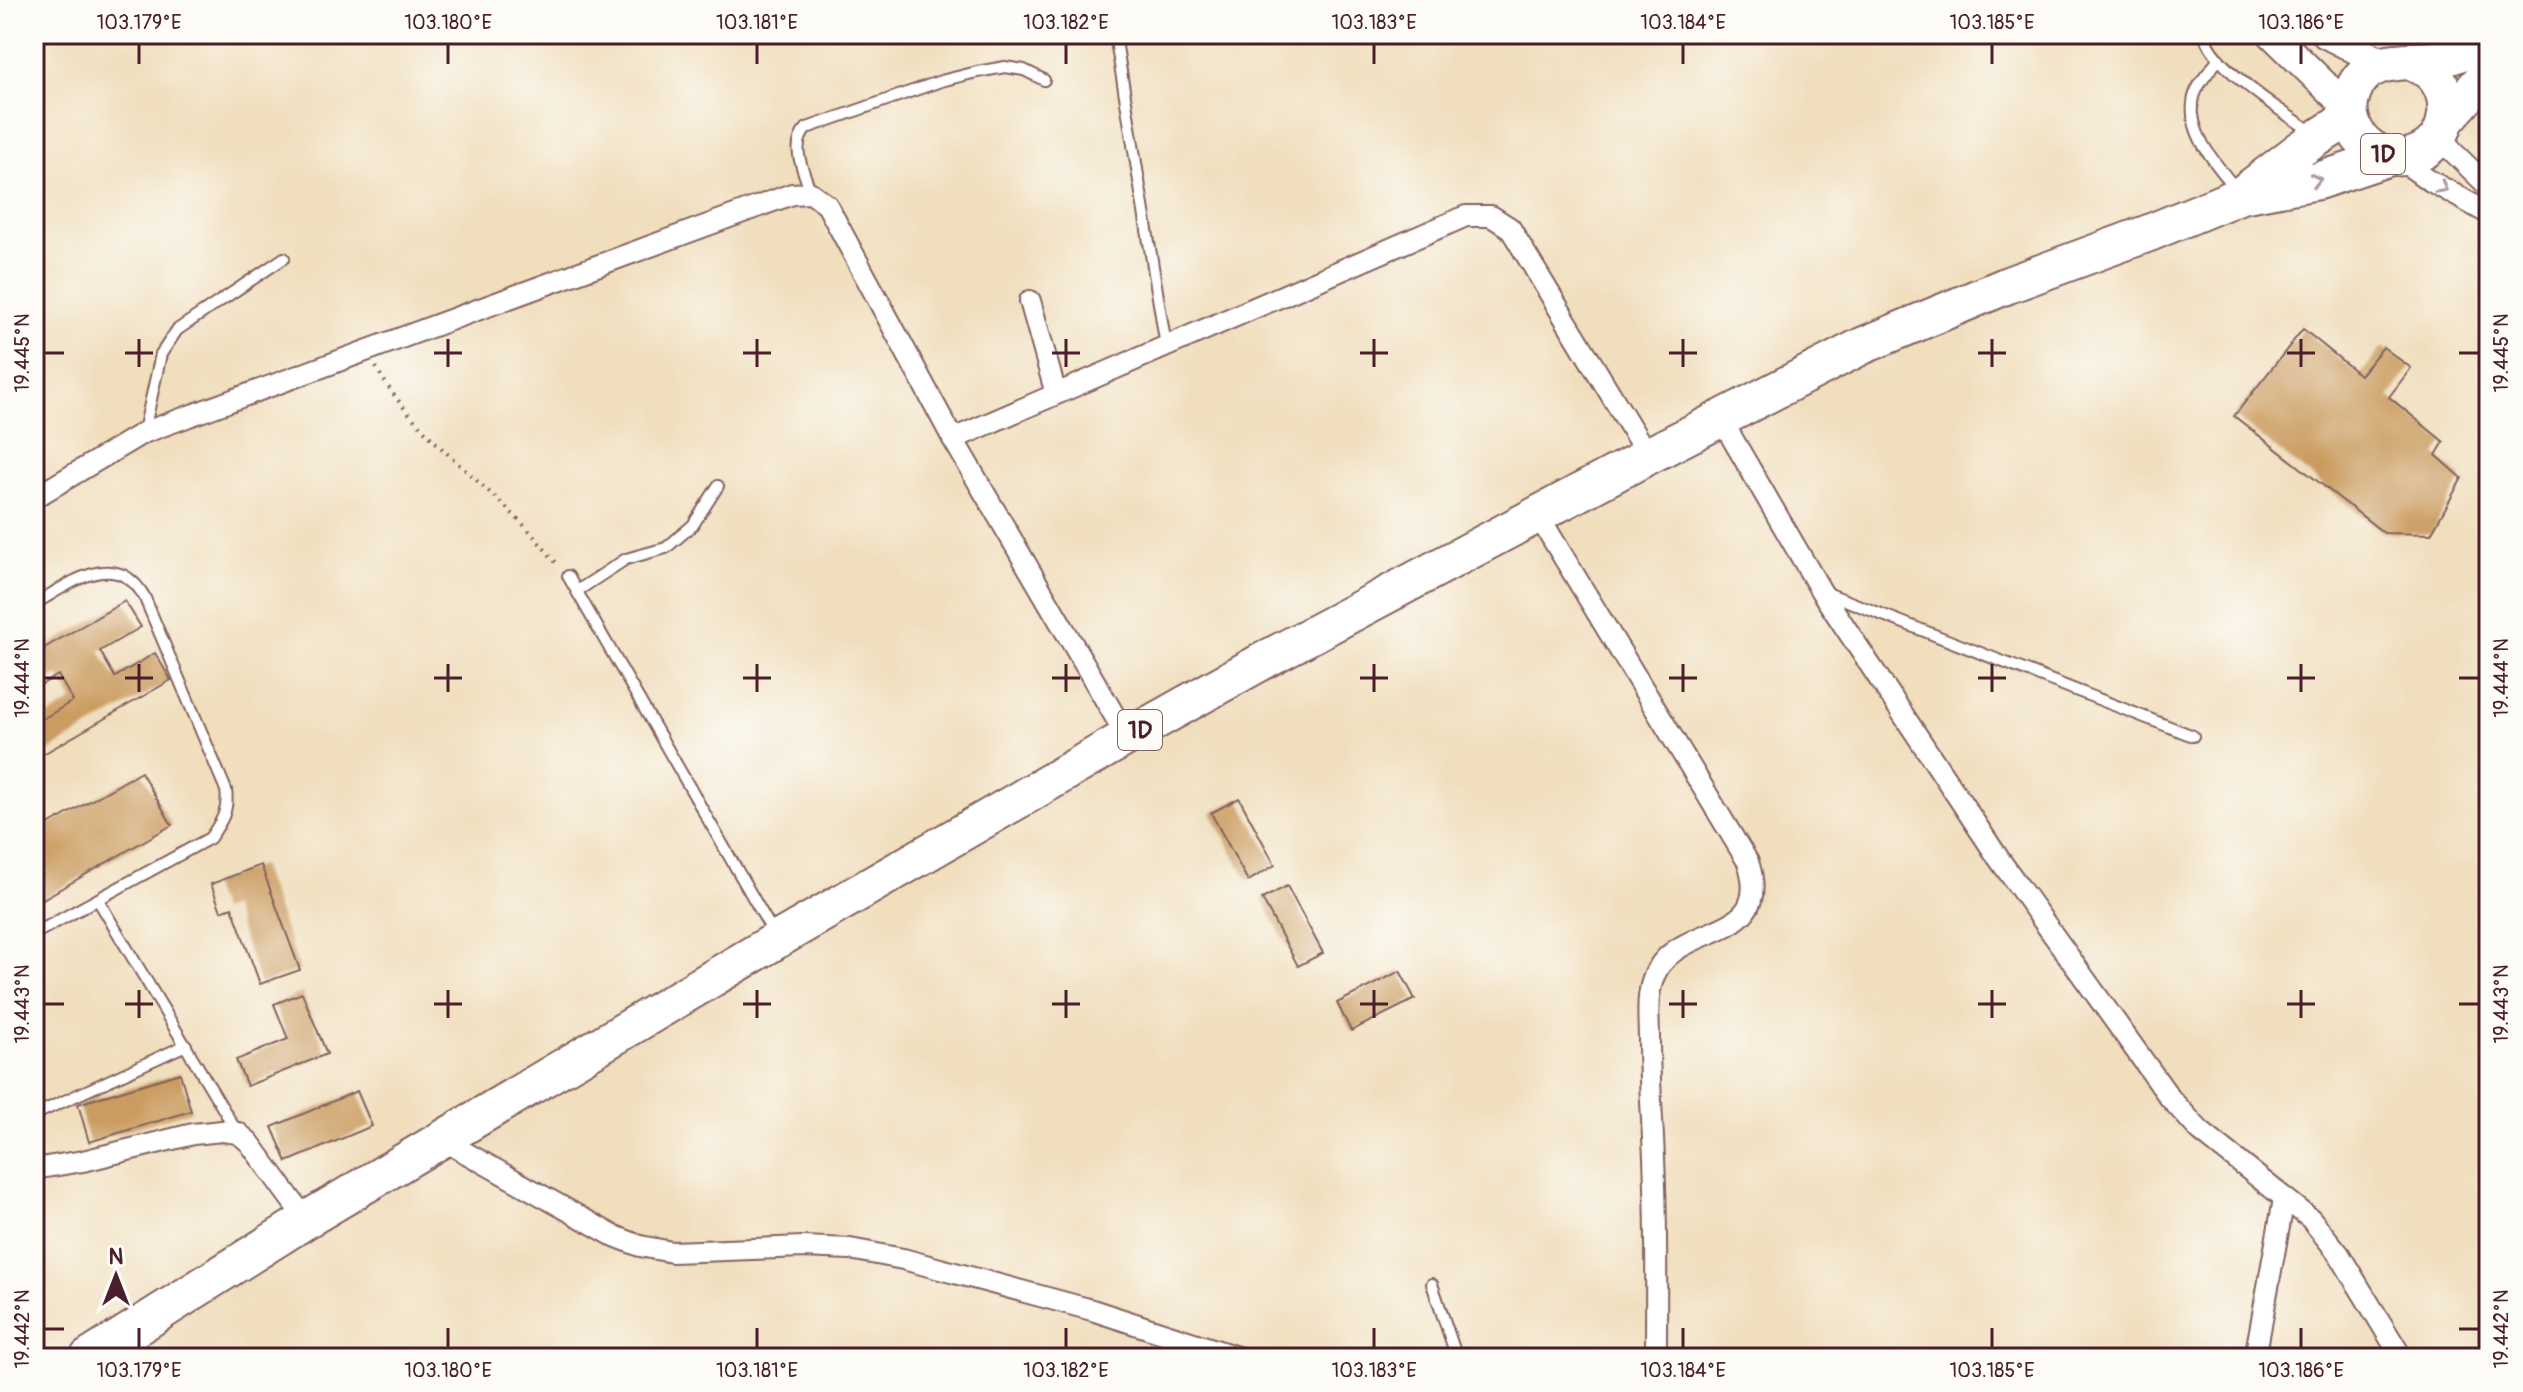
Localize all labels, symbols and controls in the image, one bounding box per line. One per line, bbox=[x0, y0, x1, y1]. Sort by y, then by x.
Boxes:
text: 103.179°E bbox=[97, 10, 181, 35]
text: 103.180°E bbox=[404, 10, 492, 35]
text: 103.181°E bbox=[716, 10, 798, 35]
text: 103.182°E bbox=[1023, 10, 1109, 35]
text: 103.183°E bbox=[1331, 10, 1417, 35]
text: 103.184°E bbox=[1640, 10, 1726, 35]
text: 103.185°E bbox=[1950, 10, 2034, 35]
text: 103.186°E bbox=[2258, 10, 2344, 35]
road number: 1D bbox=[2361, 134, 2405, 174]
one-way arrow bbox=[2309, 172, 2323, 189]
one-way arrow bbox=[2433, 178, 2448, 194]
text: 19.445°N bbox=[10, 314, 35, 392]
text: 19.445°N bbox=[2489, 314, 2514, 392]
text: 19.444°N bbox=[10, 638, 35, 718]
text: 19.444°N bbox=[2489, 638, 2514, 718]
road number: 1D bbox=[1118, 710, 1162, 750]
text: 19.443°N bbox=[10, 964, 35, 1044]
text: 19.443°N bbox=[2489, 964, 2514, 1044]
north arrow bbox=[76, 1236, 156, 1316]
text: N bbox=[109, 1243, 124, 1271]
text: 19.442°N bbox=[10, 1289, 35, 1369]
text: 19.442°N bbox=[2489, 1289, 2514, 1369]
text: 103.179°E bbox=[97, 1358, 181, 1383]
text: 103.180°E bbox=[404, 1358, 492, 1383]
text: 103.181°E bbox=[716, 1358, 798, 1383]
text: 103.182°E bbox=[1023, 1358, 1109, 1383]
text: 103.183°E bbox=[1331, 1358, 1417, 1383]
text: 103.184°E bbox=[1640, 1358, 1726, 1383]
text: 103.185°E bbox=[1950, 1358, 2034, 1383]
text: 103.186°E bbox=[2258, 1358, 2344, 1383]

